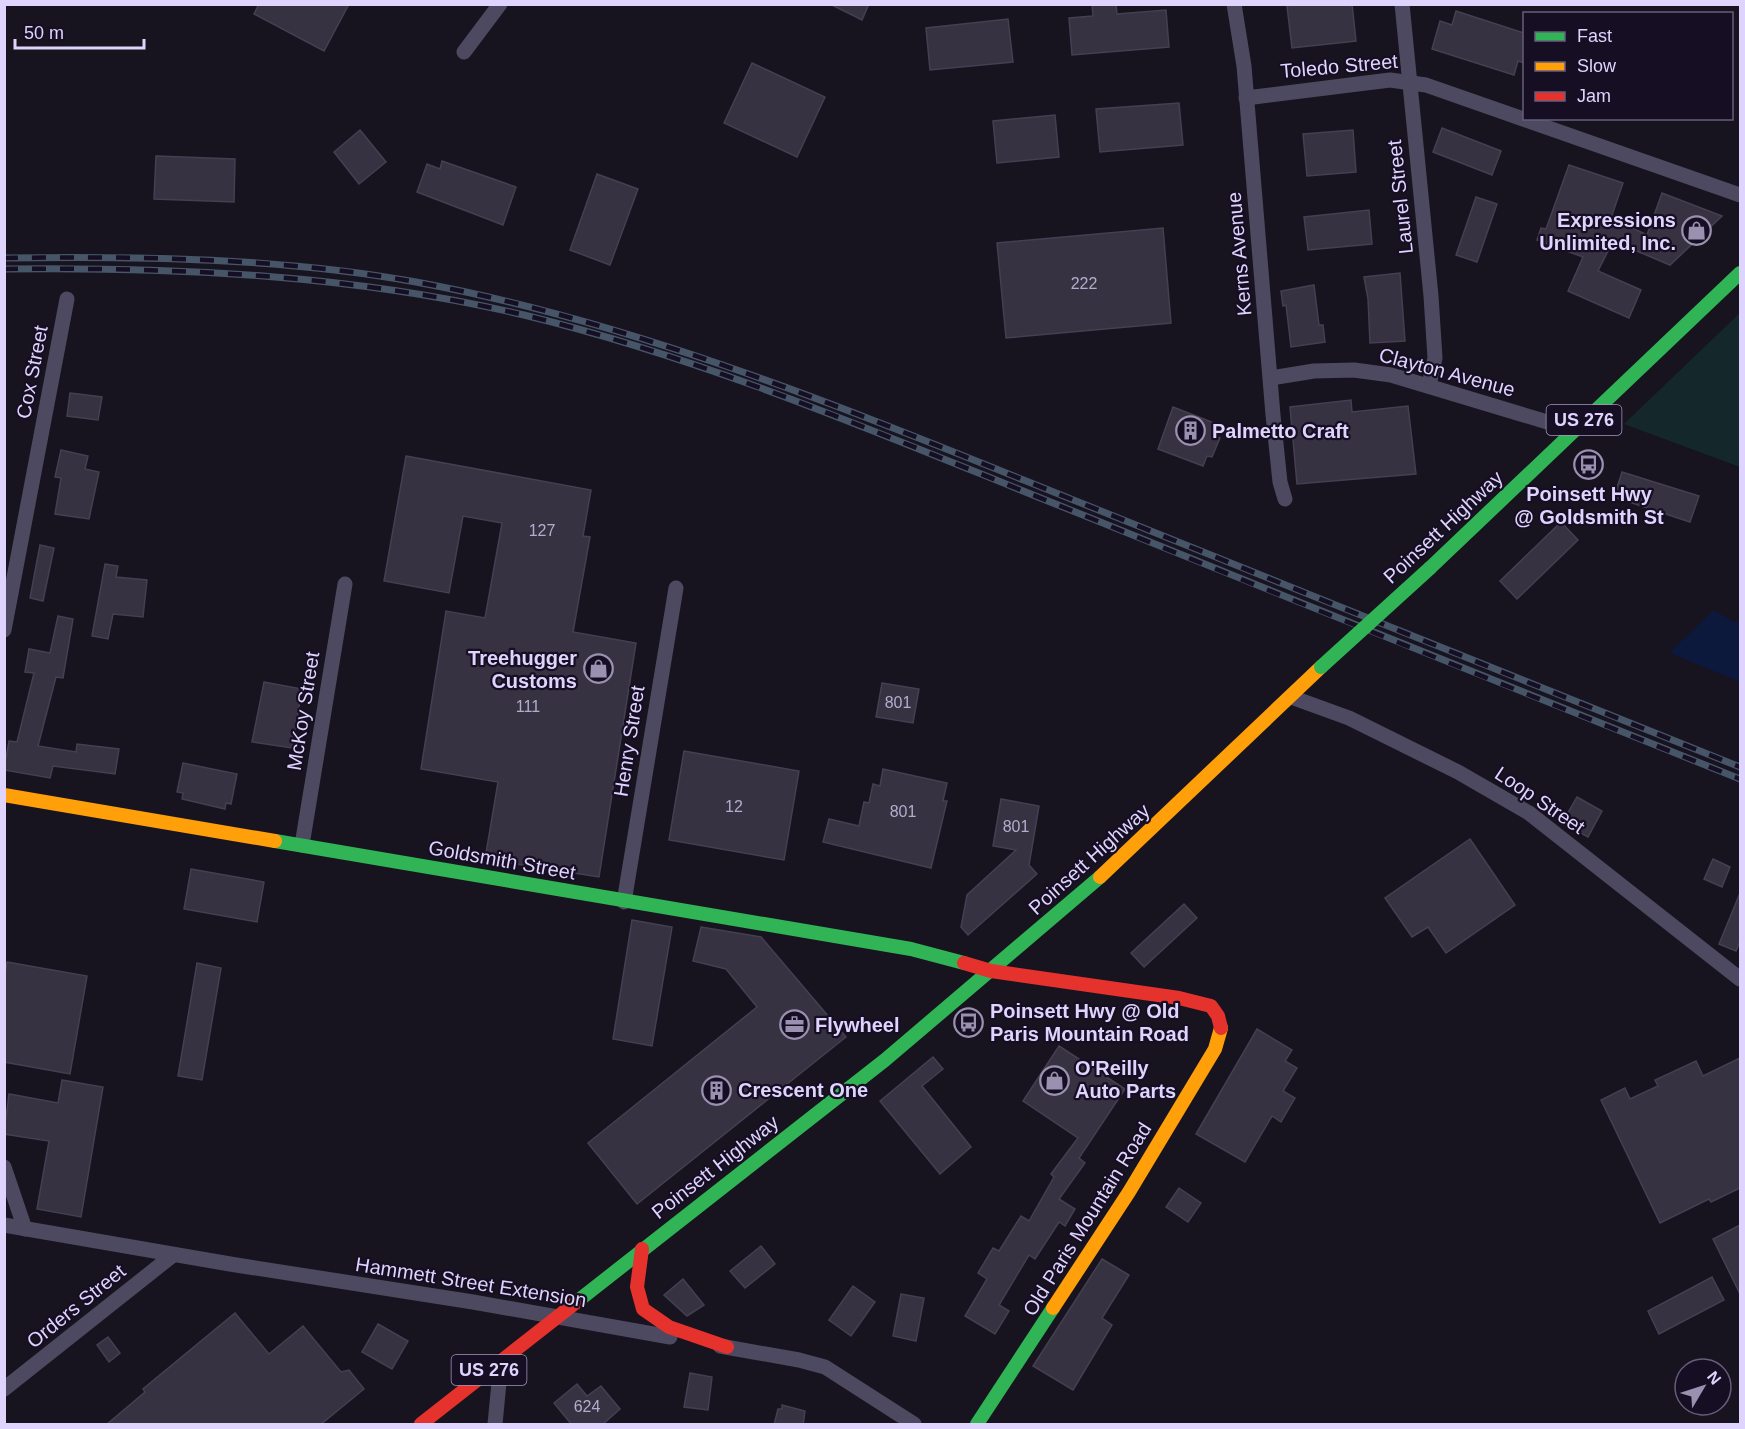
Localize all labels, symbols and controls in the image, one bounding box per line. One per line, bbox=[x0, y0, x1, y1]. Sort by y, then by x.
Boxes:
scale bar bbox=[15, 12, 144, 50]
legend bbox=[1523, 12, 1733, 120]
text: 50 m bbox=[24, 23, 64, 43]
text: Fast bbox=[1577, 26, 1612, 46]
street label: Toledo Street bbox=[1279, 50, 1399, 82]
text: Slow bbox=[1577, 56, 1617, 76]
text: Jam bbox=[1577, 86, 1611, 106]
street label: Laurel Street bbox=[1383, 138, 1417, 255]
street label: Kerns Avenue bbox=[1223, 191, 1255, 317]
place label: Expressions Unlimited, Inc. bbox=[1539, 209, 1676, 254]
shop icon: Expressions Unlimited, Inc. bbox=[1681, 215, 1713, 247]
house number: 222 bbox=[1071, 275, 1097, 292]
street label: Cox Street bbox=[12, 323, 52, 420]
street label: Clayton Avenue bbox=[1377, 343, 1517, 401]
road number: US 276 bbox=[1546, 405, 1622, 435]
building icon: Palmetto Craft bbox=[1175, 415, 1207, 447]
place label: Palmetto Craft bbox=[1212, 420, 1349, 442]
bus stop icon: Poinsett Hwy @ Goldsmith St bbox=[1573, 448, 1605, 480]
street label: Poinsett Highway bbox=[1379, 466, 1507, 588]
place label: Poinsett Hwy @ Goldsmith St bbox=[1514, 483, 1664, 528]
house number: 127 bbox=[529, 522, 555, 539]
place label: Treehugger Customs bbox=[468, 647, 577, 692]
street label: McKoy Street bbox=[283, 650, 323, 772]
shop icon: Treehugger Customs bbox=[582, 653, 614, 685]
street label: Henry Street bbox=[609, 683, 649, 798]
house number: 801 bbox=[885, 694, 911, 711]
house number: 111 bbox=[516, 698, 540, 715]
street label: Loop Street bbox=[1491, 762, 1589, 838]
house number: 12 bbox=[725, 798, 743, 815]
street label: Poinsett Highway bbox=[1024, 799, 1154, 919]
house number: 801 bbox=[890, 803, 916, 820]
house number: 801 bbox=[1003, 818, 1029, 835]
street label: Goldsmith Street bbox=[427, 836, 578, 884]
place label: Poinsett Hwy @ Old Paris Mountain Road bbox=[990, 1000, 1189, 1045]
bus stop icon: Poinsett Hwy @ Old Paris Mountain Road bbox=[953, 1006, 985, 1038]
office icon: Flywheel bbox=[778, 1009, 810, 1041]
place label: Flywheel bbox=[815, 1014, 899, 1036]
place label: O'Reilly Auto Parts bbox=[1075, 1057, 1176, 1102]
shop icon: O'Reilly Auto Parts bbox=[1038, 1064, 1070, 1096]
building icon: Crescent One bbox=[701, 1074, 733, 1106]
place label: Crescent One bbox=[738, 1079, 868, 1101]
street label: Poinsett Highway bbox=[647, 1111, 783, 1223]
street label: Old Paris Mountain Road bbox=[1018, 1118, 1156, 1320]
street label: Hammett Street Extension bbox=[354, 1253, 588, 1311]
street label: Orders Street bbox=[22, 1259, 130, 1352]
road number: US 276 bbox=[452, 1355, 526, 1385]
north arrow bbox=[1673, 1357, 1733, 1417]
text: N bbox=[1704, 1368, 1725, 1388]
house number: 624 bbox=[574, 1398, 600, 1415]

